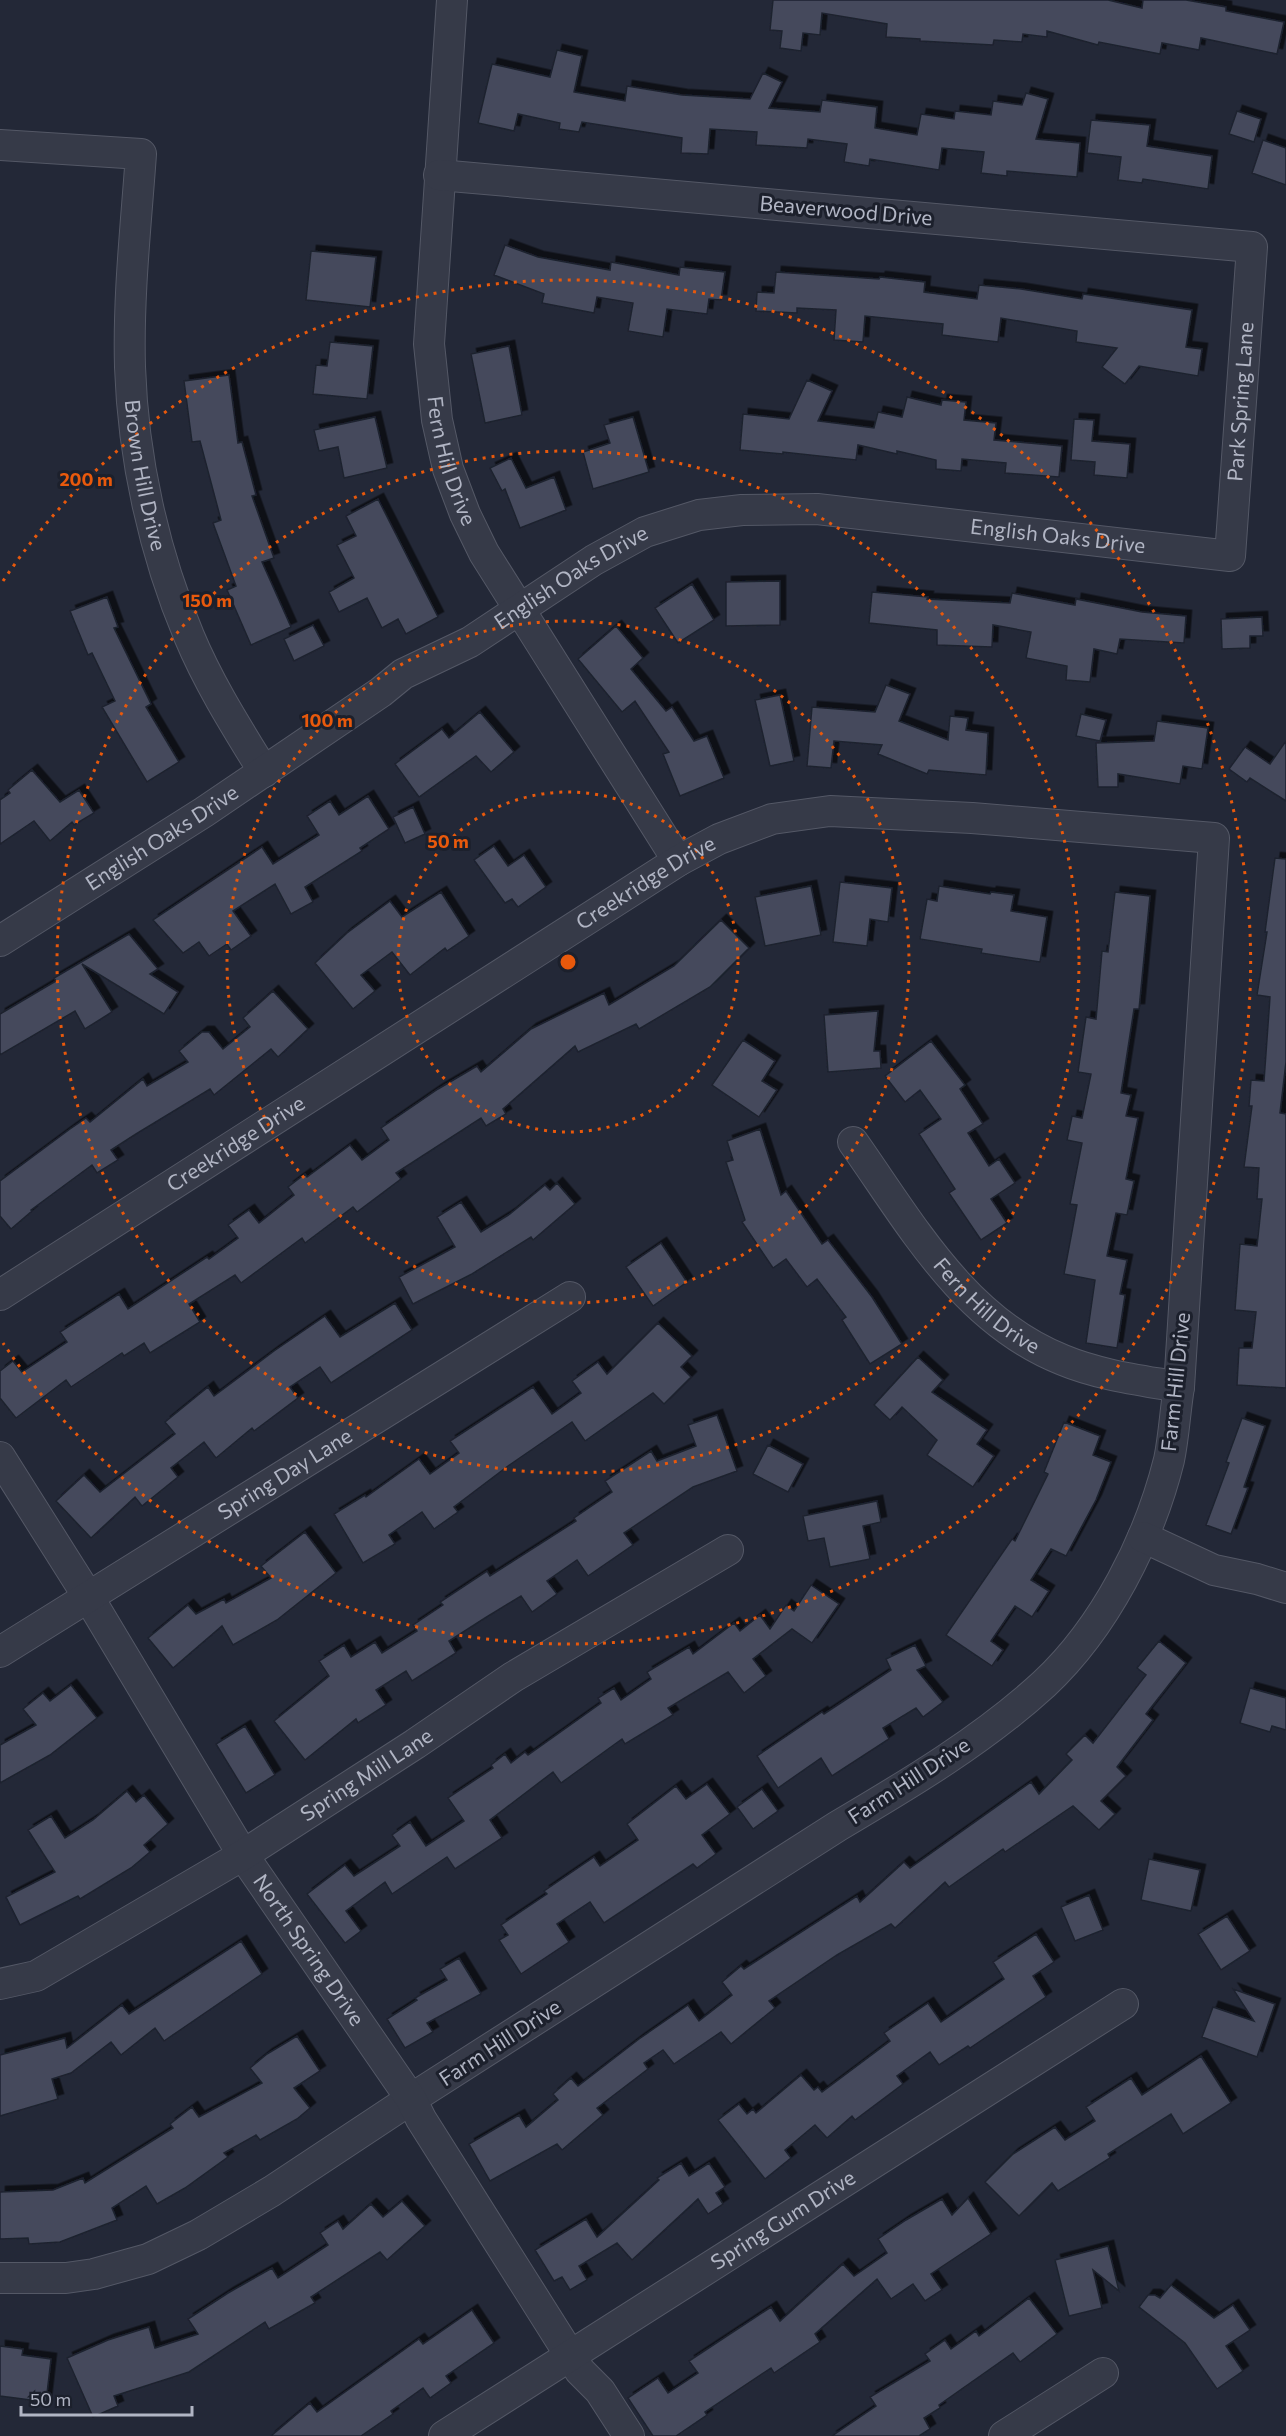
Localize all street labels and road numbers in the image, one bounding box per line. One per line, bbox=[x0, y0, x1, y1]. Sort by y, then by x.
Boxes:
street label: Beaverwood Drive bbox=[759, 189, 934, 230]
street label: Park Spring Lane bbox=[1221, 321, 1258, 482]
street label: Fern Hill Drive bbox=[424, 395, 483, 529]
street label: Brown Hill Drive bbox=[121, 398, 172, 553]
street label: English Oaks Drive bbox=[969, 513, 1147, 557]
street label: English Oaks Drive bbox=[489, 519, 651, 634]
street label: English Oaks Drive bbox=[80, 779, 242, 895]
street label: Creekridge Drive bbox=[571, 830, 719, 934]
street label: Creekridge Drive bbox=[161, 1089, 309, 1196]
street label: Fern Hill Drive bbox=[929, 1252, 1045, 1358]
street label: Farm Hill Drive bbox=[1155, 1311, 1194, 1453]
street label: Spring Day Lane bbox=[213, 1422, 356, 1524]
street label: Spring Mill Lane bbox=[295, 1722, 437, 1826]
street label: Farm Hill Drive bbox=[843, 1731, 974, 1828]
street label: North Spring Drive bbox=[249, 1869, 371, 2030]
street label: Farm Hill Drive bbox=[434, 1993, 565, 2090]
street label: Spring Gum Drive bbox=[706, 2164, 859, 2274]

